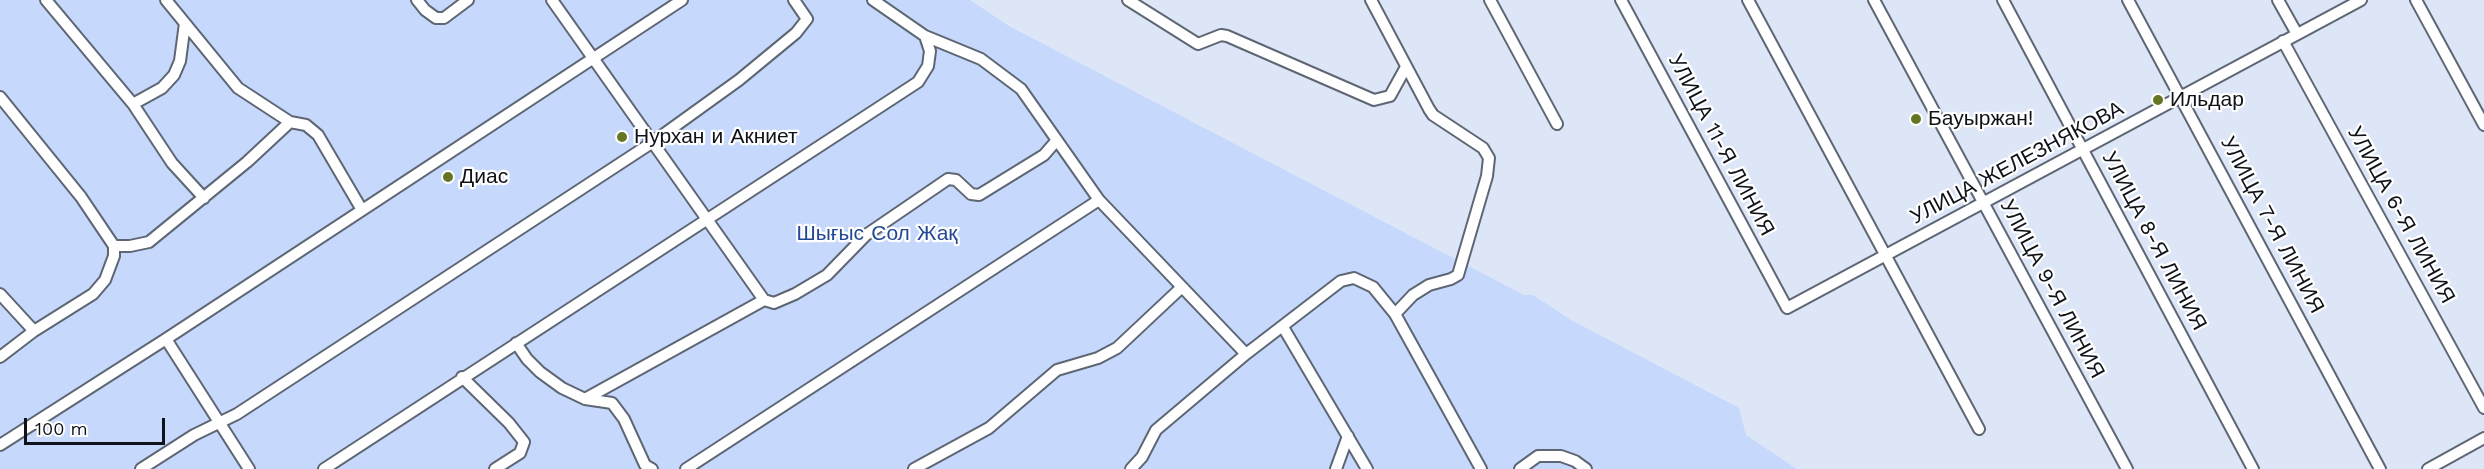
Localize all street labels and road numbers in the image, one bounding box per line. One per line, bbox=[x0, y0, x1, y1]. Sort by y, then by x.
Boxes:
street label: УЛИЦА 11-Я ЛИНИЯ bbox=[1662, 50, 1780, 240]
street label: УЛИЦА ЖЕЛЕЗНЯКОВА bbox=[1906, 96, 2128, 230]
street label: УЛИЦА 6-Я ЛИНИЯ bbox=[2342, 122, 2460, 308]
street label: УЛИЦА 7-Я ЛИНИЯ bbox=[2215, 132, 2329, 318]
street label: УЛИЦА 8-Я ЛИНИЯ bbox=[2096, 147, 2212, 335]
street label: УЛИЦА 9-Я ЛИНИЯ bbox=[1994, 195, 2110, 383]

